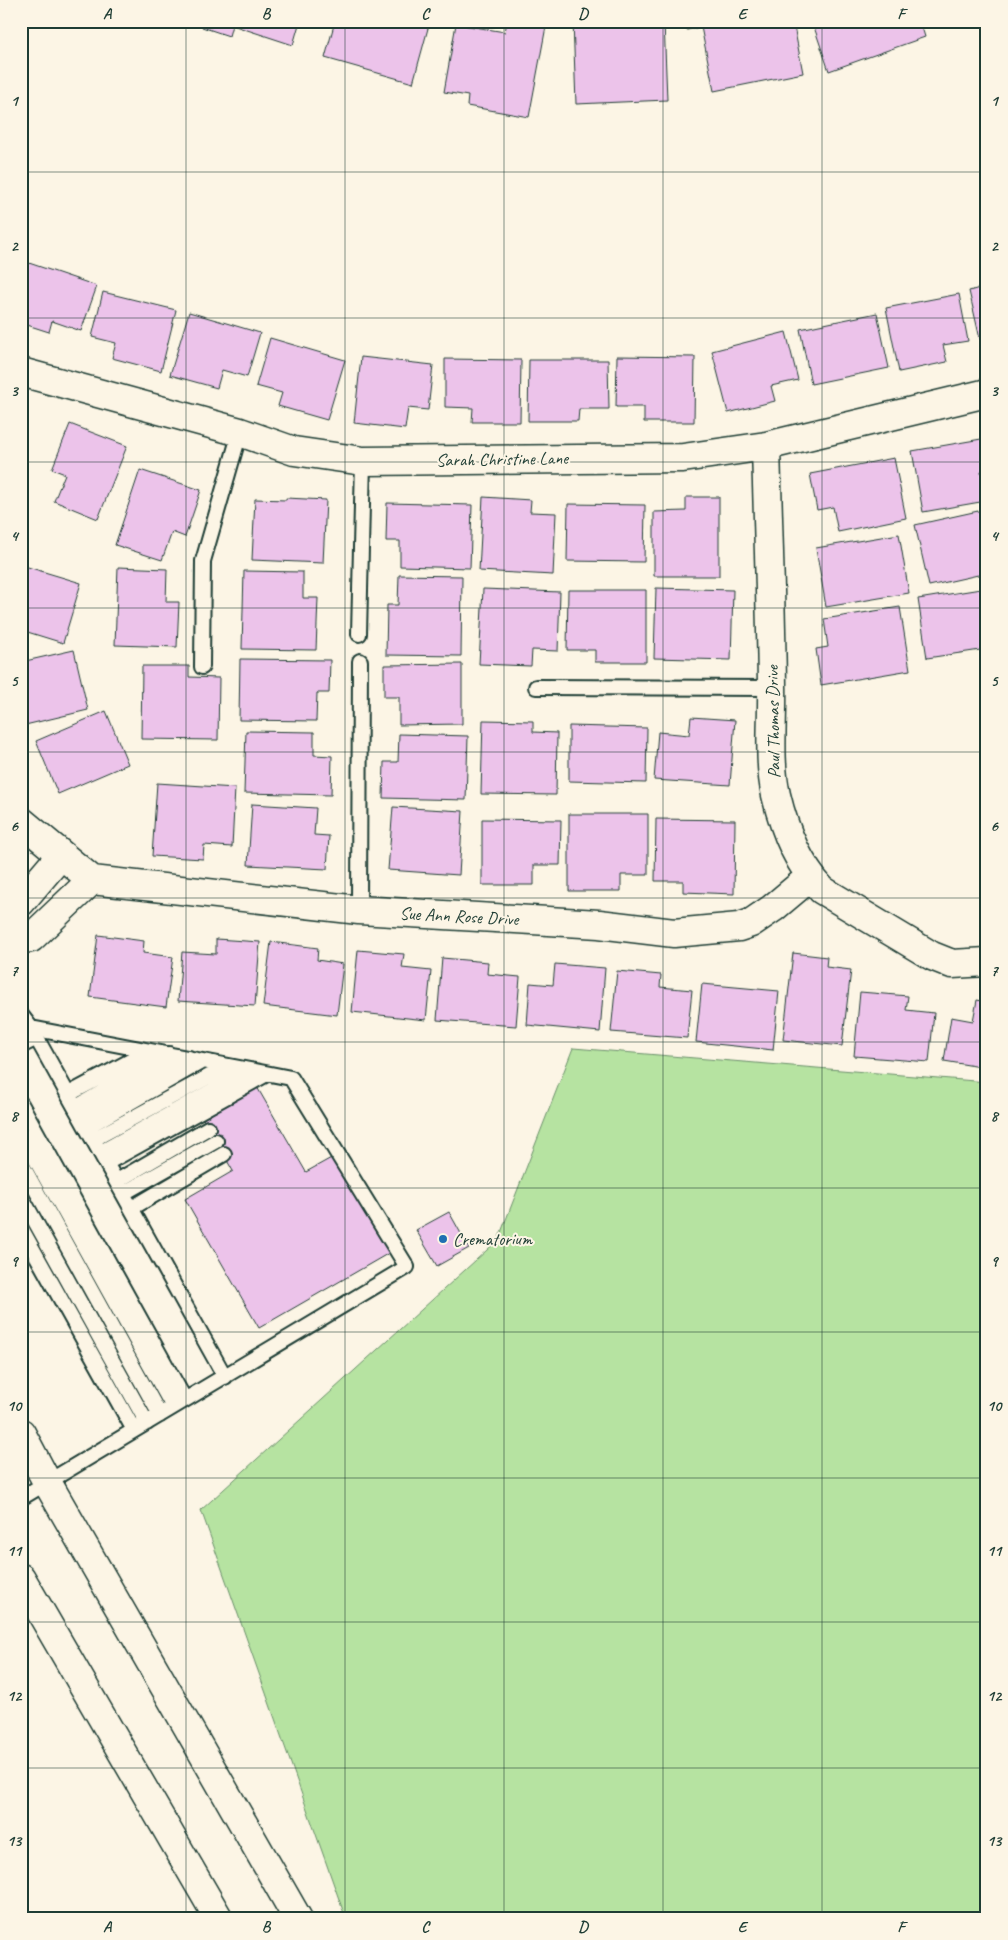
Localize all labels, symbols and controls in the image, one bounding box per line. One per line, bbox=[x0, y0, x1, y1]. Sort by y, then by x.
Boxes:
text: A bbox=[103, 4, 113, 24]
text: B bbox=[262, 4, 272, 24]
text: C bbox=[421, 4, 431, 24]
text: D bbox=[578, 4, 589, 24]
text: E bbox=[738, 4, 749, 24]
text: F bbox=[897, 4, 908, 24]
text: 1 bbox=[10, 91, 19, 111]
text: 1 bbox=[990, 91, 999, 111]
text: 2 bbox=[10, 236, 19, 256]
text: 2 bbox=[990, 236, 999, 256]
text: 3 bbox=[10, 381, 19, 401]
text: 3 bbox=[990, 381, 999, 401]
street label: Sarah Christine Lane bbox=[436, 447, 569, 471]
text: 4 bbox=[10, 526, 19, 546]
text: 4 bbox=[990, 526, 999, 546]
street label: Paul Thomas Drive bbox=[761, 664, 785, 779]
text: 5 bbox=[11, 671, 20, 691]
text: 5 bbox=[991, 671, 1000, 691]
text: 6 bbox=[10, 816, 19, 836]
text: 6 bbox=[990, 816, 999, 836]
street label: Sue Ann Rose Drive bbox=[399, 902, 520, 930]
text: 7 bbox=[10, 961, 19, 981]
text: 7 bbox=[990, 961, 999, 981]
text: 8 bbox=[10, 1106, 19, 1126]
text: 8 bbox=[990, 1106, 999, 1126]
place label: Crematorium bbox=[453, 1228, 533, 1250]
marker: Crematorium bbox=[437, 1233, 449, 1245]
text: 9 bbox=[10, 1251, 19, 1271]
text: 9 bbox=[990, 1251, 999, 1271]
text: 10 bbox=[7, 1396, 23, 1416]
text: 10 bbox=[987, 1396, 1003, 1416]
text: 11 bbox=[7, 1541, 23, 1561]
text: 11 bbox=[987, 1541, 1003, 1561]
text: 12 bbox=[7, 1686, 23, 1706]
text: 12 bbox=[987, 1686, 1003, 1706]
text: 13 bbox=[7, 1831, 23, 1851]
text: 13 bbox=[987, 1831, 1003, 1851]
text: A bbox=[103, 1917, 113, 1937]
text: B bbox=[262, 1917, 272, 1937]
text: C bbox=[421, 1917, 431, 1937]
text: D bbox=[578, 1917, 589, 1937]
text: E bbox=[738, 1917, 749, 1937]
text: F bbox=[897, 1917, 908, 1937]

